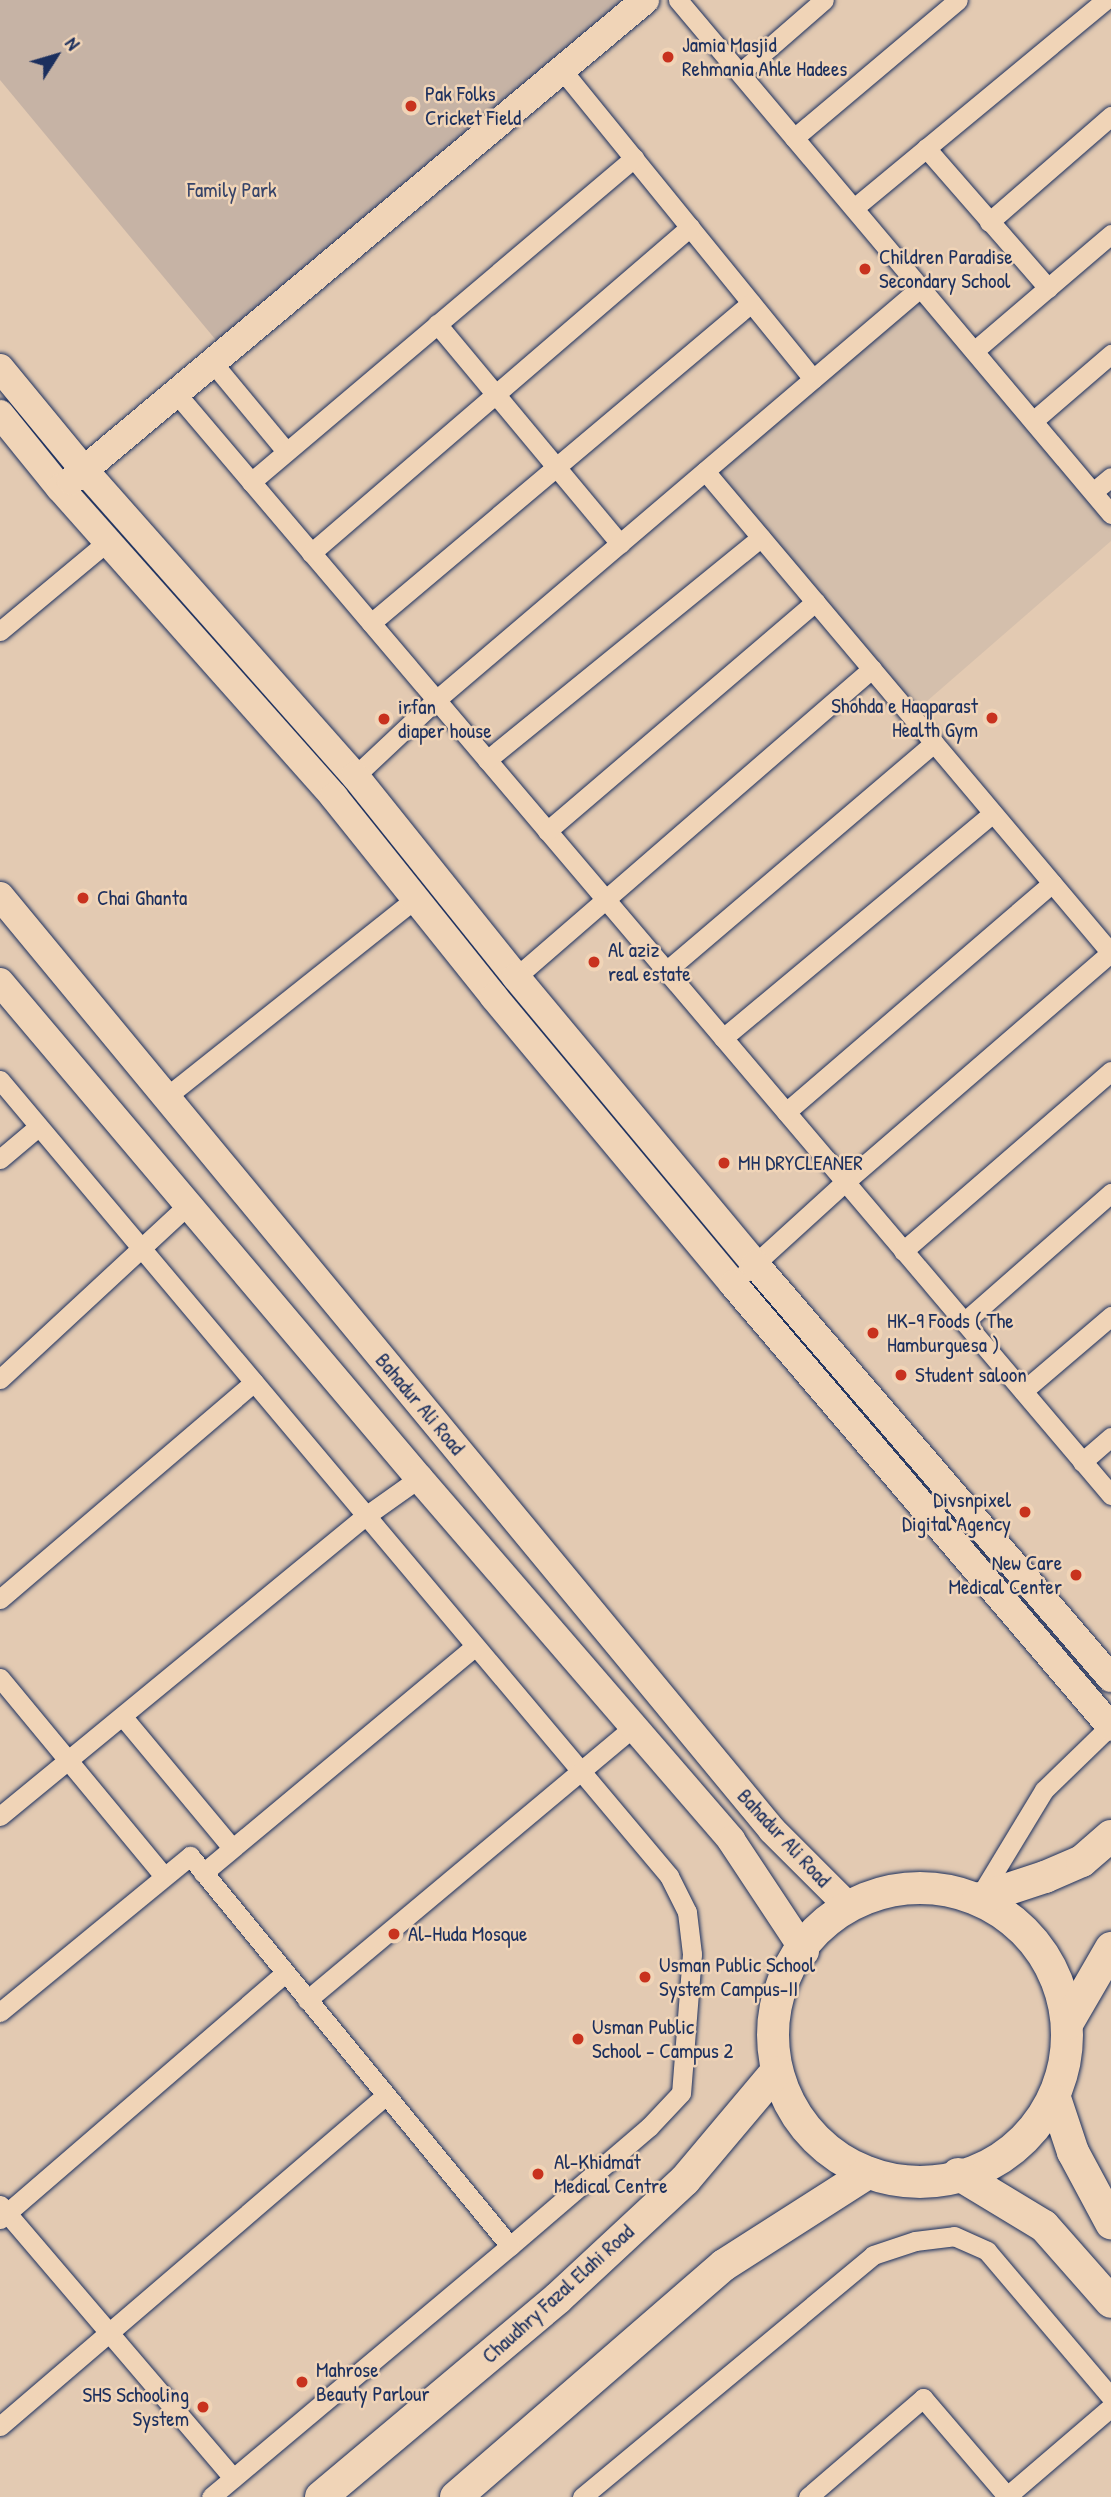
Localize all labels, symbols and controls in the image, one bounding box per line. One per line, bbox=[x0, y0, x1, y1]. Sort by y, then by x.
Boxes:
north arrow bbox=[21, 21, 91, 91]
text: N bbox=[59, 31, 86, 55]
place label: Jamia Masjid Rehmania Ahle Hadees bbox=[682, 32, 847, 82]
marker: Jamia Masjid Rehmania Ahle Hadees bbox=[660, 49, 676, 65]
place label: Pak Folks Cricket Field bbox=[425, 81, 521, 131]
marker: Pak Folks Cricket Field bbox=[403, 98, 419, 114]
park label: Family Park bbox=[187, 177, 277, 203]
place label: Children Paradise Secondary School bbox=[879, 244, 1013, 294]
marker: Children Paradise Secondary School bbox=[857, 261, 873, 277]
place label: Shohda e Haqparast Health Gym bbox=[831, 693, 978, 743]
place label: irfan diaper house bbox=[398, 694, 492, 744]
marker: Shohda e Haqparast Health Gym bbox=[984, 710, 1000, 726]
marker: irfan diaper house bbox=[376, 711, 392, 727]
place label: Chai Ghanta bbox=[97, 885, 187, 911]
marker: Chai Ghanta bbox=[75, 890, 91, 906]
place label: Al aziz real estate bbox=[608, 937, 691, 987]
marker: Al aziz real estate bbox=[586, 954, 602, 970]
place label: MH DRYCLEANER bbox=[738, 1150, 863, 1176]
marker: MH DRYCLEANER bbox=[716, 1155, 732, 1171]
place label: HK-9 Foods ( The Hamburguesa ) bbox=[887, 1308, 1014, 1358]
marker: HK-9 Foods ( The Hamburguesa ) bbox=[865, 1325, 881, 1341]
street label: Bahadur Ali Road bbox=[370, 1348, 470, 1460]
place label: Student saloon bbox=[915, 1362, 1027, 1388]
marker: Student saloon bbox=[893, 1367, 909, 1383]
place label: Divsnpixel Digital Agency bbox=[902, 1487, 1011, 1537]
marker: Divsnpixel Digital Agency bbox=[1017, 1504, 1033, 1520]
place label: New Care Medical Center bbox=[948, 1550, 1062, 1600]
marker: New Care Medical Center bbox=[1068, 1567, 1084, 1583]
street label: Bahadur Ali Road bbox=[732, 1784, 836, 1892]
place label: Al-Huda Mosque bbox=[408, 1921, 527, 1947]
marker: Al-Huda Mosque bbox=[386, 1926, 402, 1942]
place label: Usman Public School System Campus-II bbox=[659, 1952, 815, 2002]
marker: Usman Public School System Campus-II bbox=[637, 1969, 653, 1985]
place label: Usman Public School - Campus 2 bbox=[592, 2014, 733, 2064]
marker: Usman Public School - Campus 2 bbox=[570, 2031, 586, 2047]
place label: Al-Khidmat Medical Centre bbox=[554, 2149, 668, 2199]
marker: Al-Khidmat Medical Centre bbox=[528, 2164, 548, 2184]
street label: Chaudhry Fazal Elahi Road bbox=[477, 2219, 639, 2369]
place label: Mahrose Beauty Parlour bbox=[316, 2357, 430, 2407]
marker: Mahrose Beauty Parlour bbox=[294, 2374, 310, 2390]
place label: SHS Schooling System bbox=[82, 2382, 189, 2432]
marker: SHS Schooling System bbox=[195, 2399, 211, 2415]

